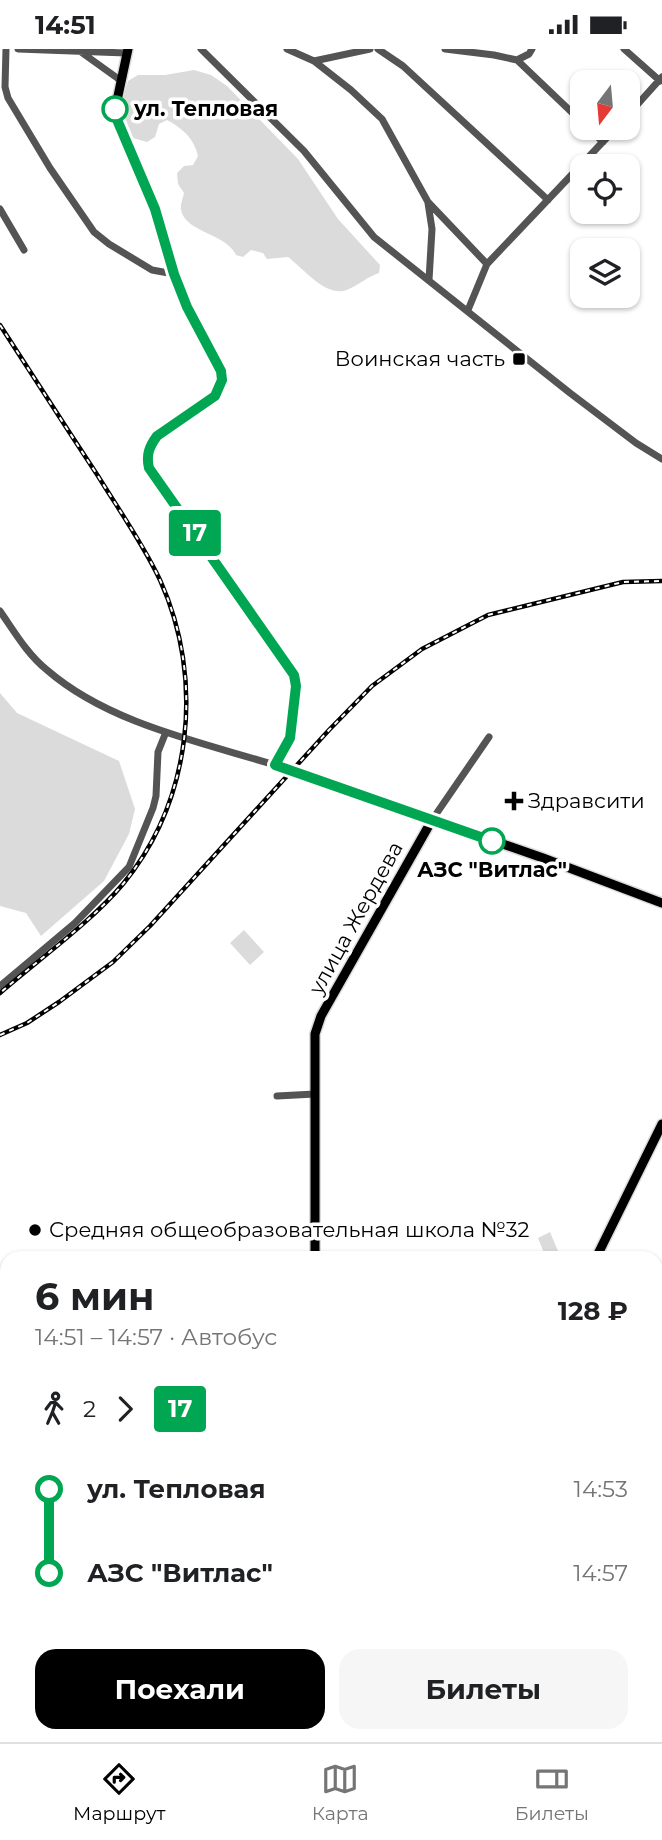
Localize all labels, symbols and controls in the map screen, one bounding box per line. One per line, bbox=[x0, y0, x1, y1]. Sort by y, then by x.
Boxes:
text: 14:51 bbox=[35, 9, 96, 41]
north arrow bbox=[570, 70, 640, 140]
map controls bbox=[570, 70, 640, 308]
marker: ул. Тепловая bbox=[102, 96, 128, 122]
place label: ул. Тепловая bbox=[133, 96, 278, 121]
button: locate bbox=[570, 154, 640, 224]
button: layers bbox=[570, 238, 640, 308]
place label: Воинская часть bbox=[335, 346, 505, 371]
marker: Воинская часть bbox=[511, 351, 527, 367]
line badge: 17 bbox=[164, 510, 227, 556]
text: 17 bbox=[183, 518, 207, 547]
place label: Здравсити bbox=[528, 788, 645, 813]
marker: Здравсити bbox=[506, 793, 522, 809]
marker: АЗС "Витлас" bbox=[479, 828, 505, 854]
street label: улица Жердева bbox=[303, 837, 408, 999]
place label: АЗС "Витлас" bbox=[417, 857, 567, 882]
place label: Средняя общеобразовательная школа №32 bbox=[49, 1217, 530, 1242]
marker: Средняя общеобразовательная школа №32 bbox=[27, 1222, 43, 1238]
text: 6 мин bbox=[35, 1273, 154, 1320]
text: 128 ₽ bbox=[558, 1295, 628, 1327]
text: 14:51 – 14:57 · Автобус bbox=[35, 1323, 277, 1351]
icon: walk bbox=[35, 1390, 73, 1428]
icon: forward bbox=[106, 1390, 144, 1428]
text: 17 bbox=[168, 1394, 192, 1423]
text: 2 bbox=[83, 1395, 96, 1423]
text: ул. Тепловая bbox=[87, 1473, 266, 1505]
text: 14:53 bbox=[574, 1475, 628, 1503]
text: АЗС "Витлас" bbox=[87, 1557, 273, 1589]
text: 14:57 bbox=[573, 1559, 628, 1587]
button: Поехали bbox=[35, 1649, 325, 1729]
button: Билеты bbox=[339, 1649, 628, 1729]
tab: Маршрут bbox=[73, 1760, 166, 1825]
tab: Карта bbox=[312, 1760, 369, 1825]
tab: Билеты bbox=[515, 1760, 589, 1825]

